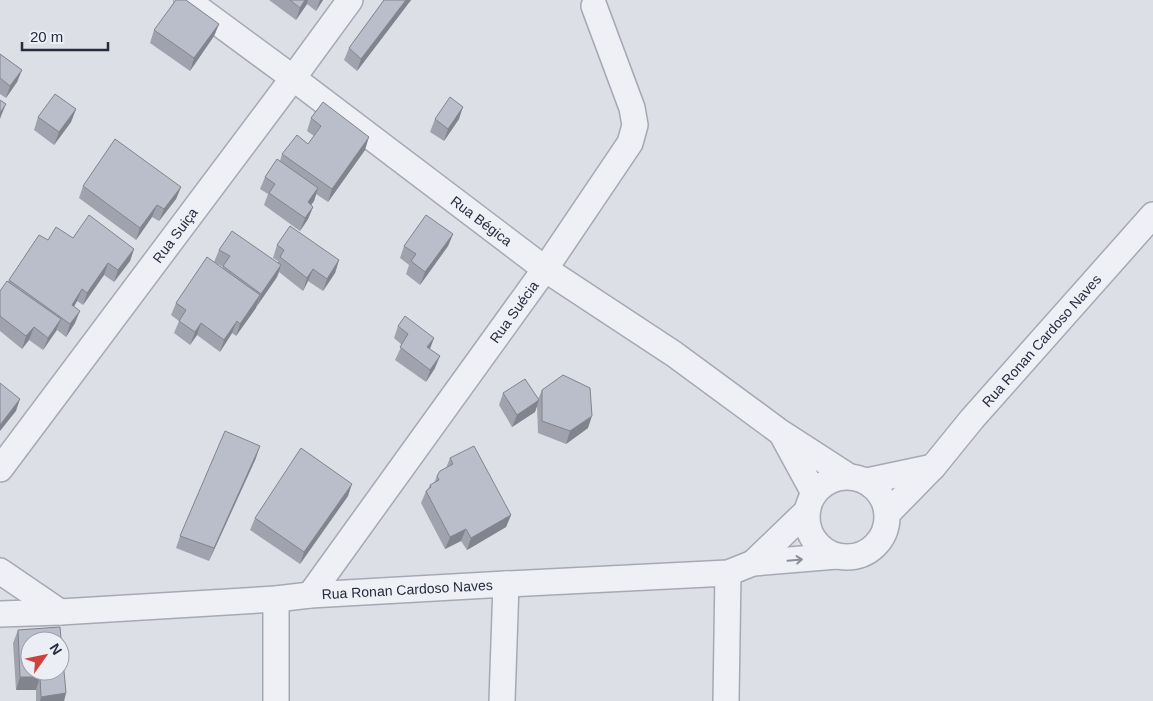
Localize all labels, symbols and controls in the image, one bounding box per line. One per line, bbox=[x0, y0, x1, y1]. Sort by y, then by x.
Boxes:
scale bar bbox=[22, 20, 109, 52]
text: 20 m bbox=[30, 28, 63, 45]
street label: Rua Bégica bbox=[448, 193, 515, 249]
street label: Rua Suiça bbox=[149, 204, 201, 266]
street label: Rua Ronan Cardoso Naves bbox=[979, 271, 1104, 410]
street label: Rua Suécia bbox=[486, 278, 542, 346]
one-way arrow bbox=[787, 555, 803, 564]
street label: Rua Ronan Cardoso Naves bbox=[321, 577, 493, 602]
north arrow bbox=[20, 631, 70, 681]
text: N bbox=[46, 640, 65, 658]

